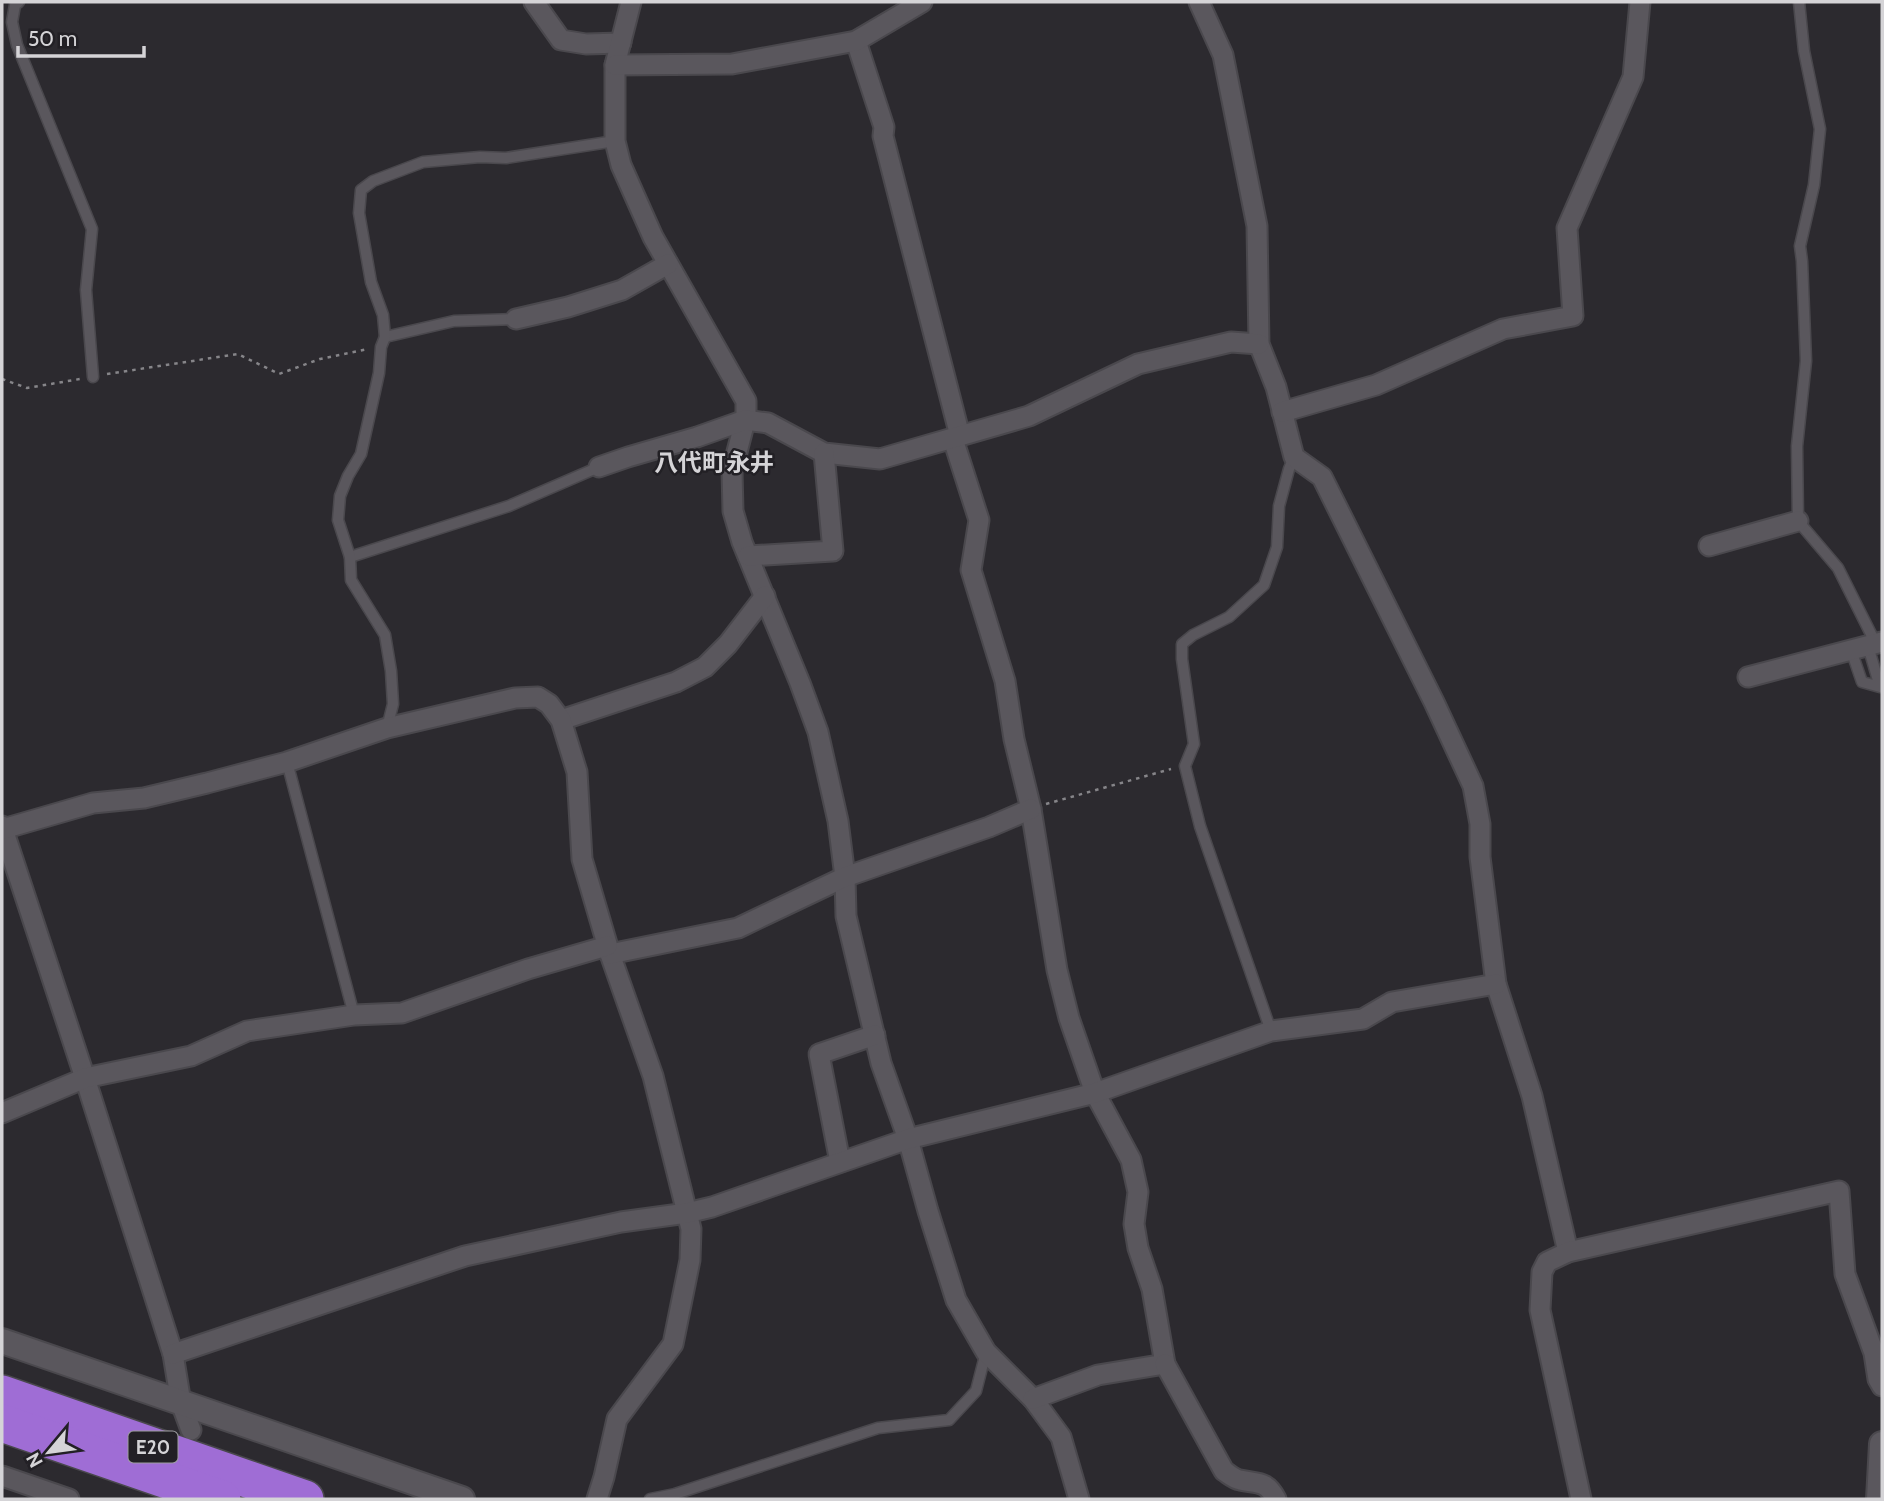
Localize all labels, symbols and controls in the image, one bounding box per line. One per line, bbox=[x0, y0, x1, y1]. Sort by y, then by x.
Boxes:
scale bar bbox=[18, 14, 144, 58]
text: 50 m bbox=[28, 26, 77, 51]
district label: 八代町永井 bbox=[654, 448, 774, 477]
north arrow bbox=[14, 1417, 84, 1487]
road number: E20 bbox=[128, 1432, 178, 1462]
text: N bbox=[21, 1449, 48, 1471]

